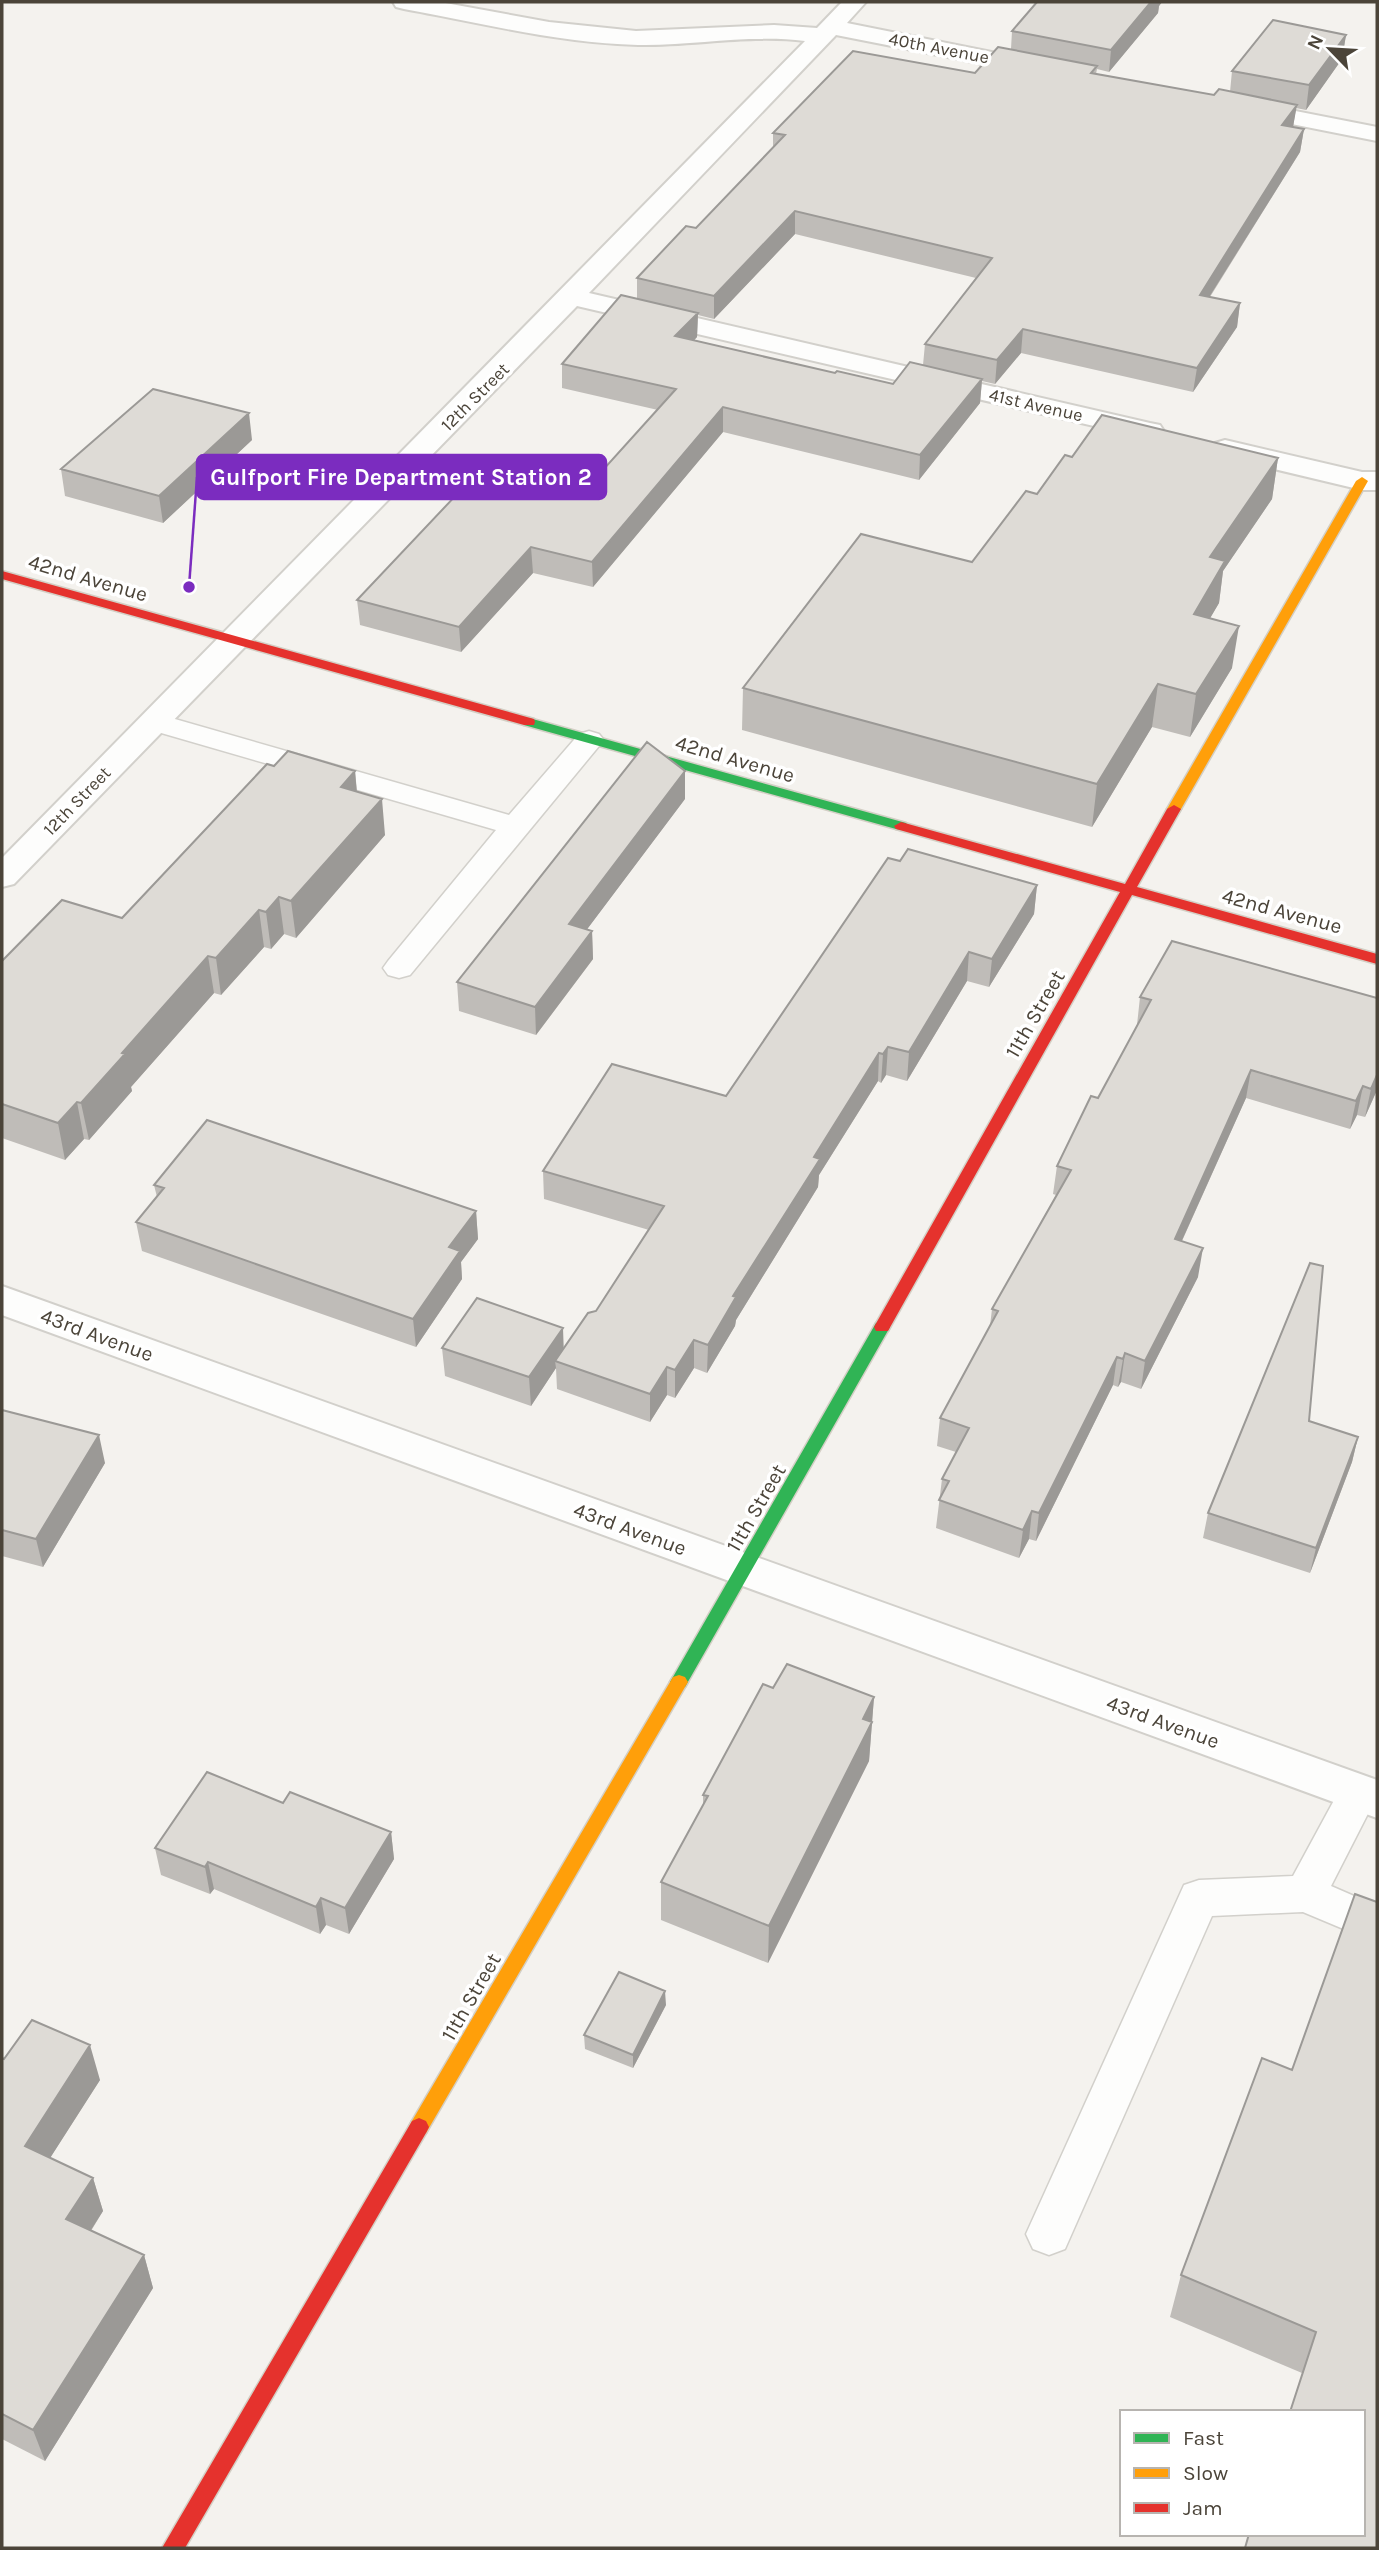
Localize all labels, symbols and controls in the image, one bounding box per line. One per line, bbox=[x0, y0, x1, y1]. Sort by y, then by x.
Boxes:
north arrow bbox=[1295, 14, 1365, 84]
street label: 40th Avenue bbox=[887, 27, 991, 69]
text: N bbox=[1303, 31, 1328, 53]
street label: 12th Street bbox=[436, 358, 514, 436]
street label: 41st Avenue bbox=[987, 384, 1085, 426]
callout: Gulfport Fire Department Station 2 bbox=[197, 455, 606, 499]
text: Gulfport Fire Department Station 2 bbox=[210, 464, 592, 491]
street label: 42nd Avenue bbox=[26, 549, 150, 607]
street label: 42nd Avenue bbox=[673, 730, 797, 788]
street label: 12th Street bbox=[39, 762, 116, 840]
street label: 42nd Avenue bbox=[1219, 883, 1345, 939]
street label: 11th Street bbox=[1000, 966, 1070, 1062]
street label: 43rd Avenue bbox=[37, 1303, 157, 1367]
street label: 11th Street bbox=[721, 1460, 791, 1556]
street label: 43rd Avenue bbox=[570, 1497, 690, 1561]
street label: 43rd Avenue bbox=[1103, 1690, 1223, 1754]
street label: 11th Street bbox=[436, 1949, 506, 2045]
legend bbox=[1120, 2410, 1365, 2536]
text: Fast bbox=[1183, 2426, 1224, 2450]
text: Slow bbox=[1183, 2461, 1228, 2485]
text: Jam bbox=[1183, 2496, 1223, 2520]

